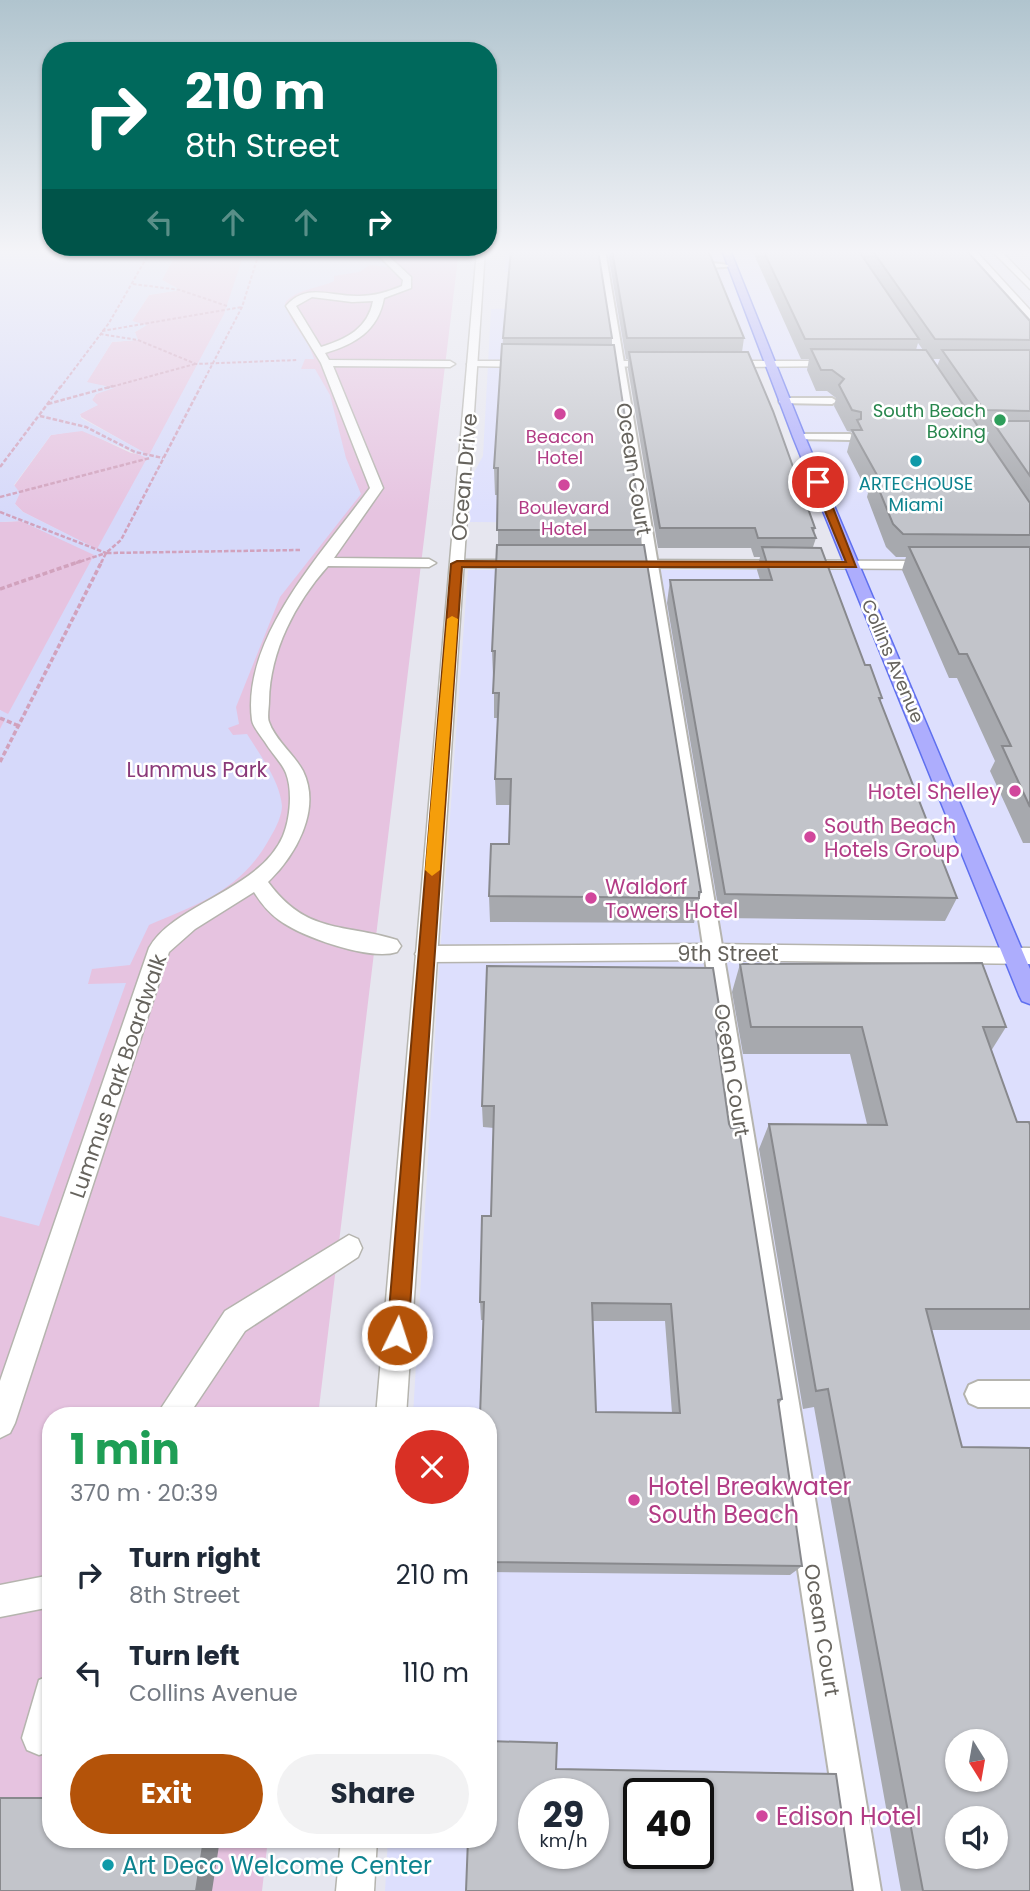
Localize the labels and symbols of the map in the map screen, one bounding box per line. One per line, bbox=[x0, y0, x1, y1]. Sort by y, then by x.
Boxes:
place label: South Beach Boxing bbox=[873, 398, 986, 444]
street label: Ocean Court bbox=[609, 401, 659, 537]
marker: Beacon Hotel bbox=[552, 406, 568, 422]
street label: Ocean Drive bbox=[444, 412, 484, 542]
marker: South Beach Boxing bbox=[992, 412, 1008, 428]
place label: Beacon Hotel bbox=[526, 424, 594, 470]
pin bbox=[788, 452, 848, 512]
marker: ARTECHOUSE Miami bbox=[908, 453, 924, 469]
place label: ARTECHOUSE Miami bbox=[859, 471, 973, 517]
marker: Boulevard Hotel bbox=[556, 477, 572, 493]
place label: Boulevard Hotel bbox=[519, 495, 609, 541]
street label: Collins Avenue bbox=[856, 595, 930, 727]
park label: Lummus Park bbox=[127, 755, 268, 784]
place label: Hotel Shelley bbox=[868, 777, 1001, 806]
marker: Hotel Shelley bbox=[1007, 783, 1023, 799]
place label: South Beach Hotels Group bbox=[824, 811, 960, 864]
marker: South Beach Hotels Group bbox=[802, 829, 818, 845]
place label: Waldorf Towers Hotel bbox=[605, 872, 738, 925]
marker: Waldorf Towers Hotel bbox=[583, 890, 599, 906]
street label: 9th Street bbox=[677, 939, 779, 968]
street label: Lummus Park Boardwalk bbox=[63, 950, 173, 1202]
street label: Ocean Court bbox=[707, 1002, 757, 1138]
position arrow bbox=[360, 1298, 434, 1372]
place label: Hotel Breakwater South Beach bbox=[648, 1470, 852, 1531]
marker: Hotel Breakwater South Beach bbox=[626, 1492, 642, 1508]
street label: Ocean Court bbox=[797, 1562, 847, 1698]
north arrow bbox=[945, 1729, 1008, 1792]
speed limit sign: 40 bbox=[623, 1778, 714, 1869]
place label: Edison Hotel bbox=[776, 1800, 922, 1833]
marker: Edison Hotel bbox=[754, 1808, 770, 1824]
place label: Art Deco Welcome Center bbox=[122, 1849, 432, 1882]
marker: Art Deco Welcome Center bbox=[100, 1857, 116, 1873]

